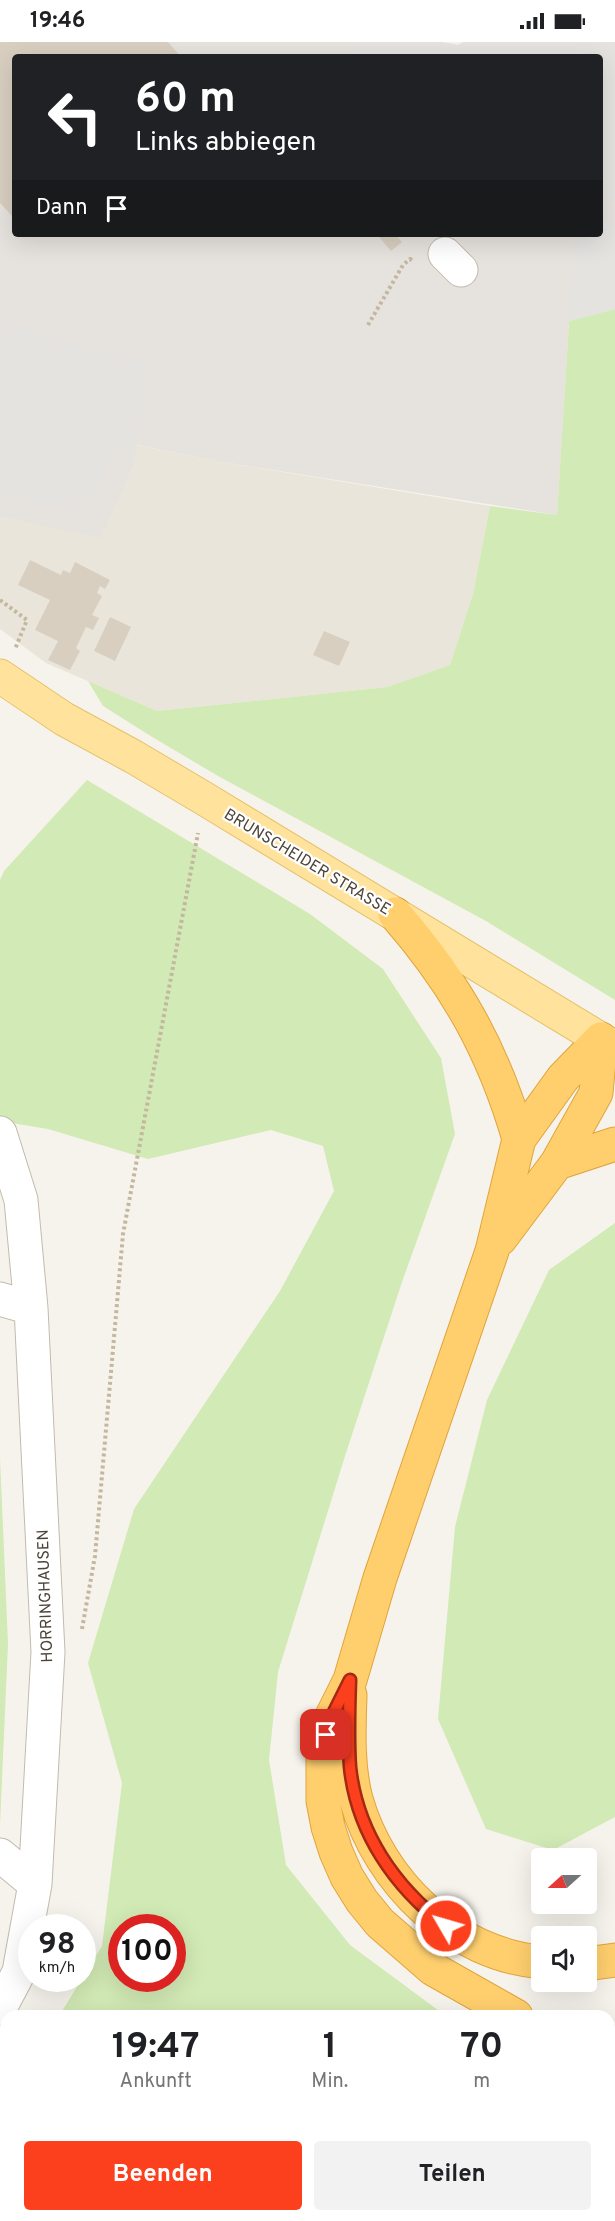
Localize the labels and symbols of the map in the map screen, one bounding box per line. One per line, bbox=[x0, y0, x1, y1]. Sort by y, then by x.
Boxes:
street label: BRUNSCHEIDER STRASSE bbox=[220, 805, 394, 920]
street label: HORRINGHAUSEN bbox=[34, 1529, 58, 1663]
pin bbox=[300, 1709, 351, 1760]
north arrow bbox=[531, 1848, 597, 1914]
position arrow bbox=[414, 1894, 478, 1958]
speed limit sign: 100 bbox=[108, 1914, 186, 1992]

